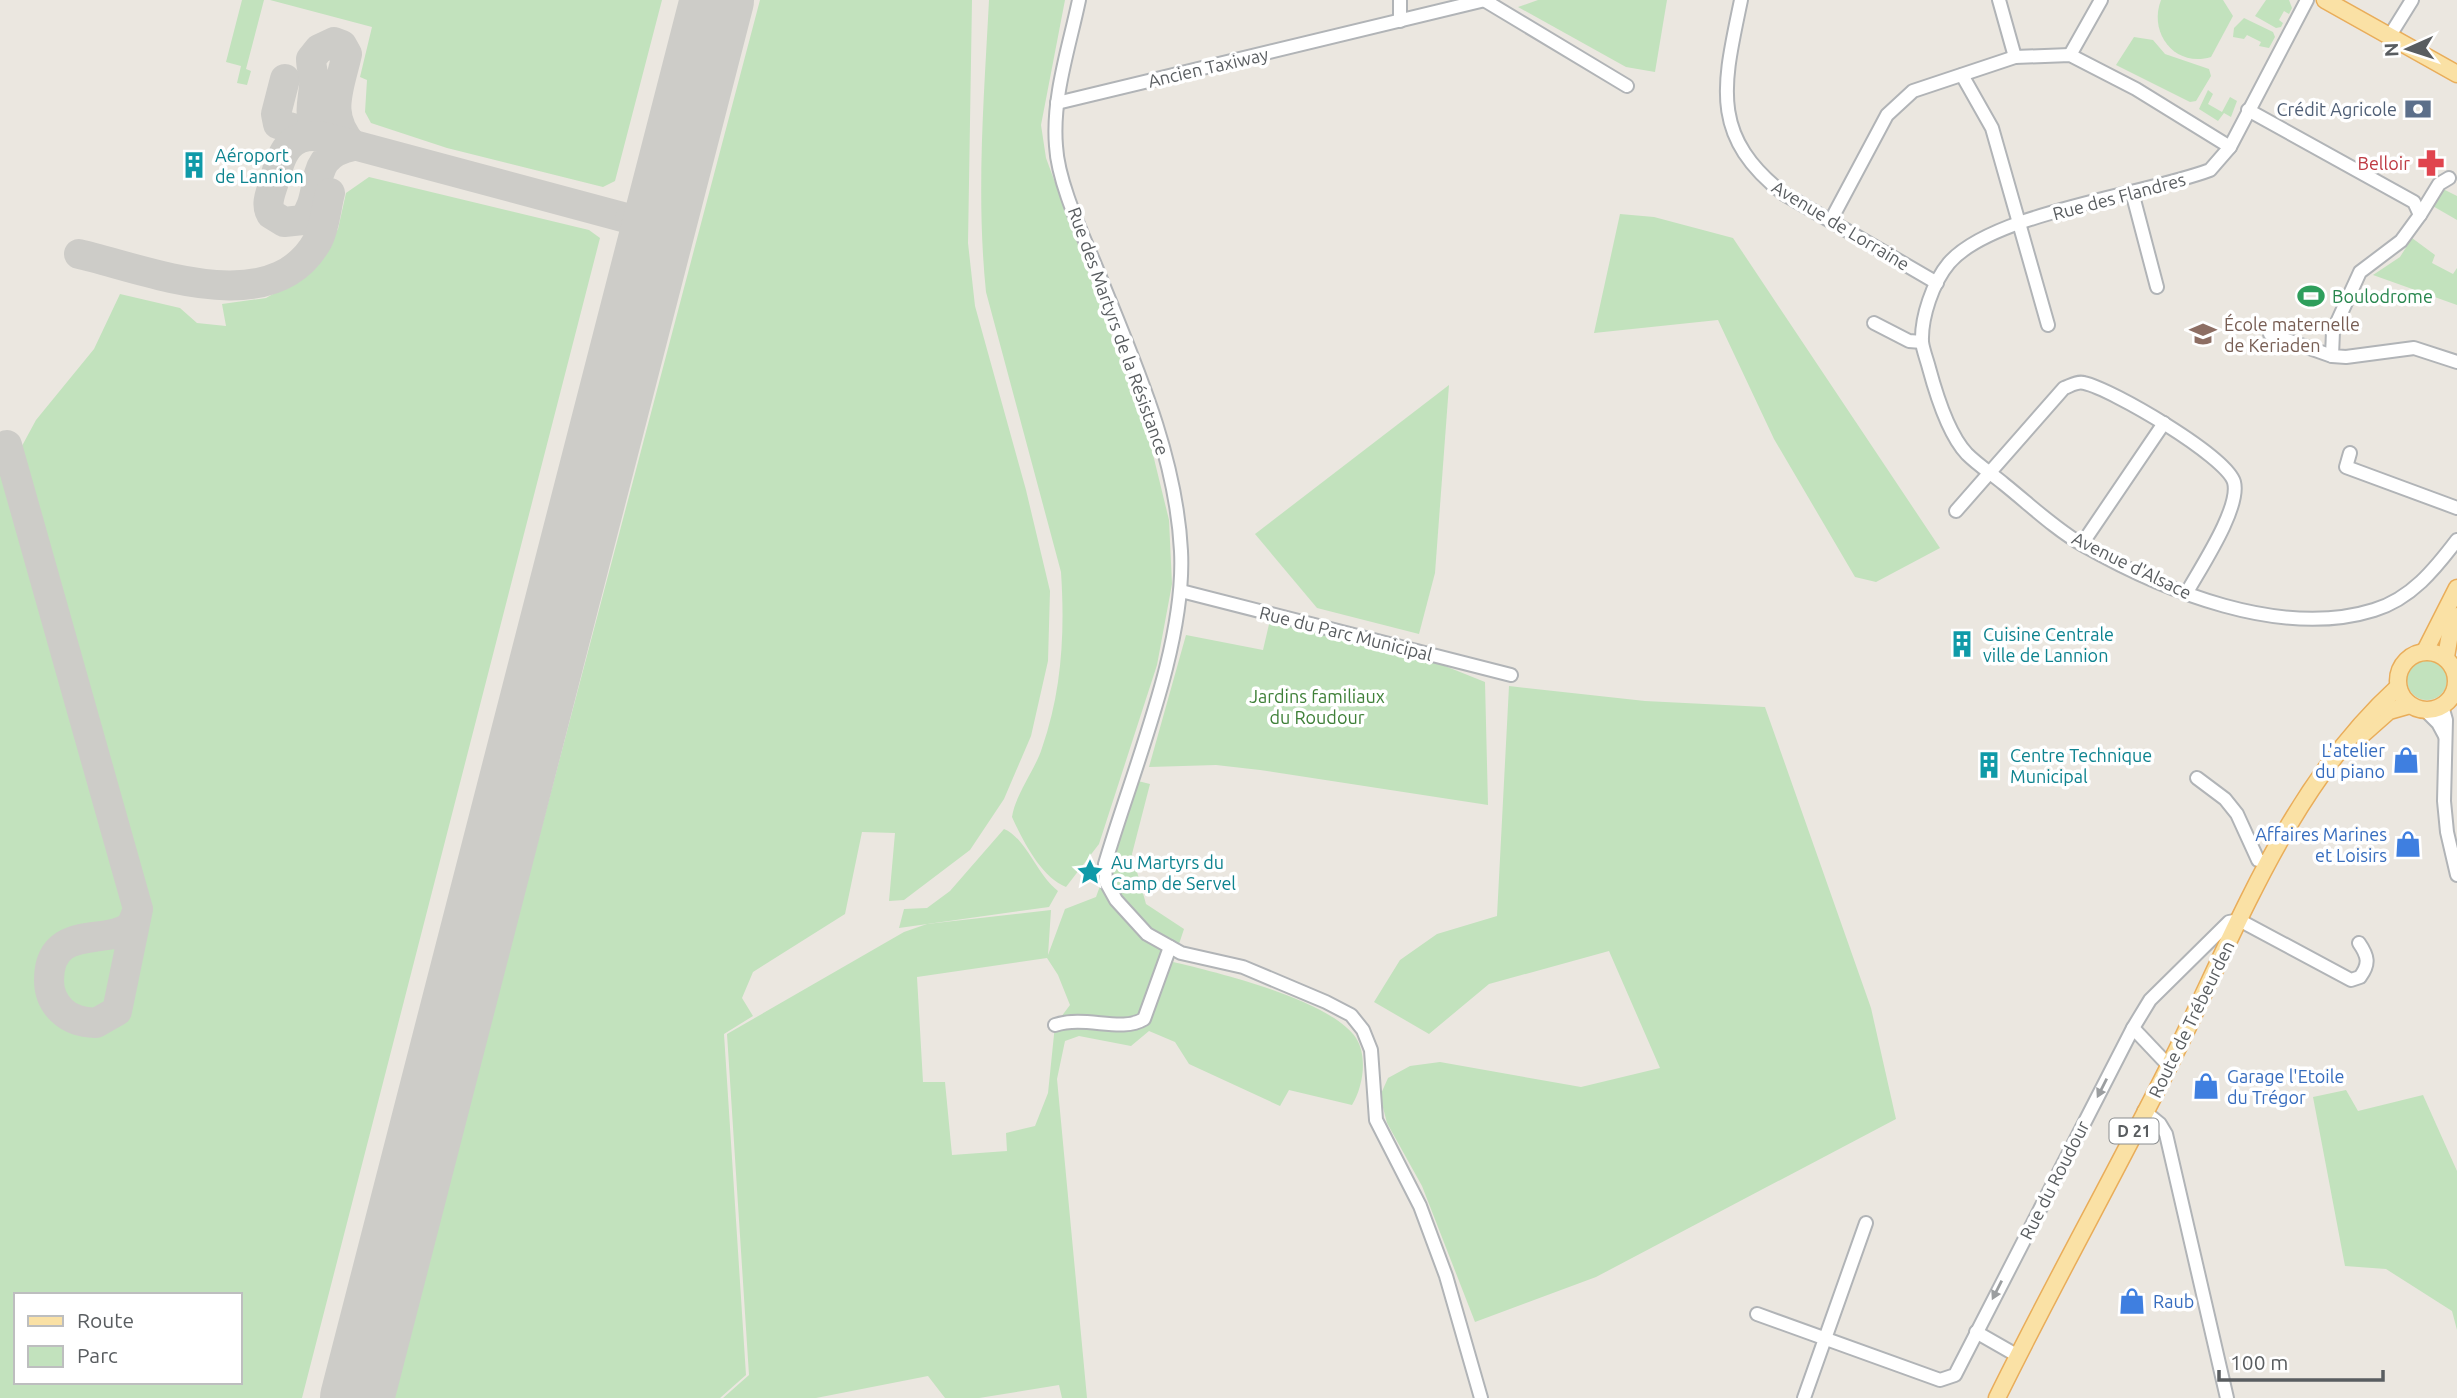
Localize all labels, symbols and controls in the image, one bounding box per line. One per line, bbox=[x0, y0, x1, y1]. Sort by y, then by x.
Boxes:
north arrow bbox=[2373, 14, 2443, 84]
text: N bbox=[2380, 42, 2402, 58]
street label: Ancien Taxiway bbox=[1146, 43, 1270, 91]
bank icon: Crédit Agricole bbox=[2403, 94, 2433, 124]
place label: Crédit Agricole bbox=[2276, 99, 2397, 119]
place label: Aéroport de Lannion bbox=[215, 145, 304, 186]
pharmacy icon: Belloir bbox=[2416, 148, 2446, 178]
building icon: Aéroport de Lannion bbox=[179, 150, 209, 180]
place label: Belloir bbox=[2357, 153, 2410, 173]
street label: Rue des Flandres bbox=[2050, 169, 2188, 223]
street label: Avenue de Lorraine bbox=[1769, 176, 1913, 274]
street label: Rue des Martyrs de la Résistance bbox=[1065, 204, 1173, 458]
sports icon: Boulodrome bbox=[2296, 281, 2326, 311]
place label: Boulodrome bbox=[2332, 286, 2433, 306]
place label: École maternelle de Keriaden bbox=[2224, 313, 2360, 355]
school or university icon: École maternelle de Keriaden bbox=[2188, 319, 2218, 349]
street label: Avenue d'Alsace bbox=[2069, 527, 2195, 603]
street label: Rue du Parc Municipal bbox=[1257, 602, 1435, 664]
place label: Cuisine Centrale ville de Lannion bbox=[1983, 624, 2114, 665]
building icon: Cuisine Centrale ville de Lannion bbox=[1947, 629, 1977, 659]
park label: Jardins familiaux du Roudour bbox=[1249, 686, 1385, 727]
place label: L'atelier du piano bbox=[2315, 740, 2385, 781]
place label: Centre Technique Municipal bbox=[2010, 745, 2152, 786]
shop icon: L'atelier du piano bbox=[2391, 745, 2421, 775]
building icon: Centre Technique Municipal bbox=[1974, 750, 2004, 780]
place label: Affaires Marines et Loisirs bbox=[2255, 824, 2387, 865]
shop icon: Affaires Marines et Loisirs bbox=[2393, 829, 2423, 859]
place label: Au Martyrs du Camp de Servel bbox=[1111, 852, 1236, 893]
place icon: Au Martyrs du Camp de Servel bbox=[1075, 857, 1105, 887]
street label: Route de Trébeurden bbox=[2144, 937, 2238, 1101]
place label: Garage l'Etoile du Trégor bbox=[2227, 1066, 2344, 1107]
shop icon: Garage l'Etoile du Trégor bbox=[2191, 1071, 2221, 1101]
one-way arrow bbox=[2096, 1078, 2107, 1098]
street label: Rue du Roudour bbox=[2015, 1117, 2093, 1243]
road number: D 21 bbox=[2110, 1119, 2158, 1144]
one-way arrow bbox=[1992, 1281, 2004, 1301]
shop icon: Raub bbox=[2117, 1286, 2147, 1316]
place label: Raub bbox=[2153, 1291, 2194, 1311]
legend bbox=[14, 1293, 242, 1384]
text: Route bbox=[77, 1308, 134, 1332]
scale bar bbox=[2219, 1338, 2384, 1382]
text: Parc bbox=[77, 1343, 118, 1367]
text: 100 m bbox=[2230, 1350, 2288, 1374]

